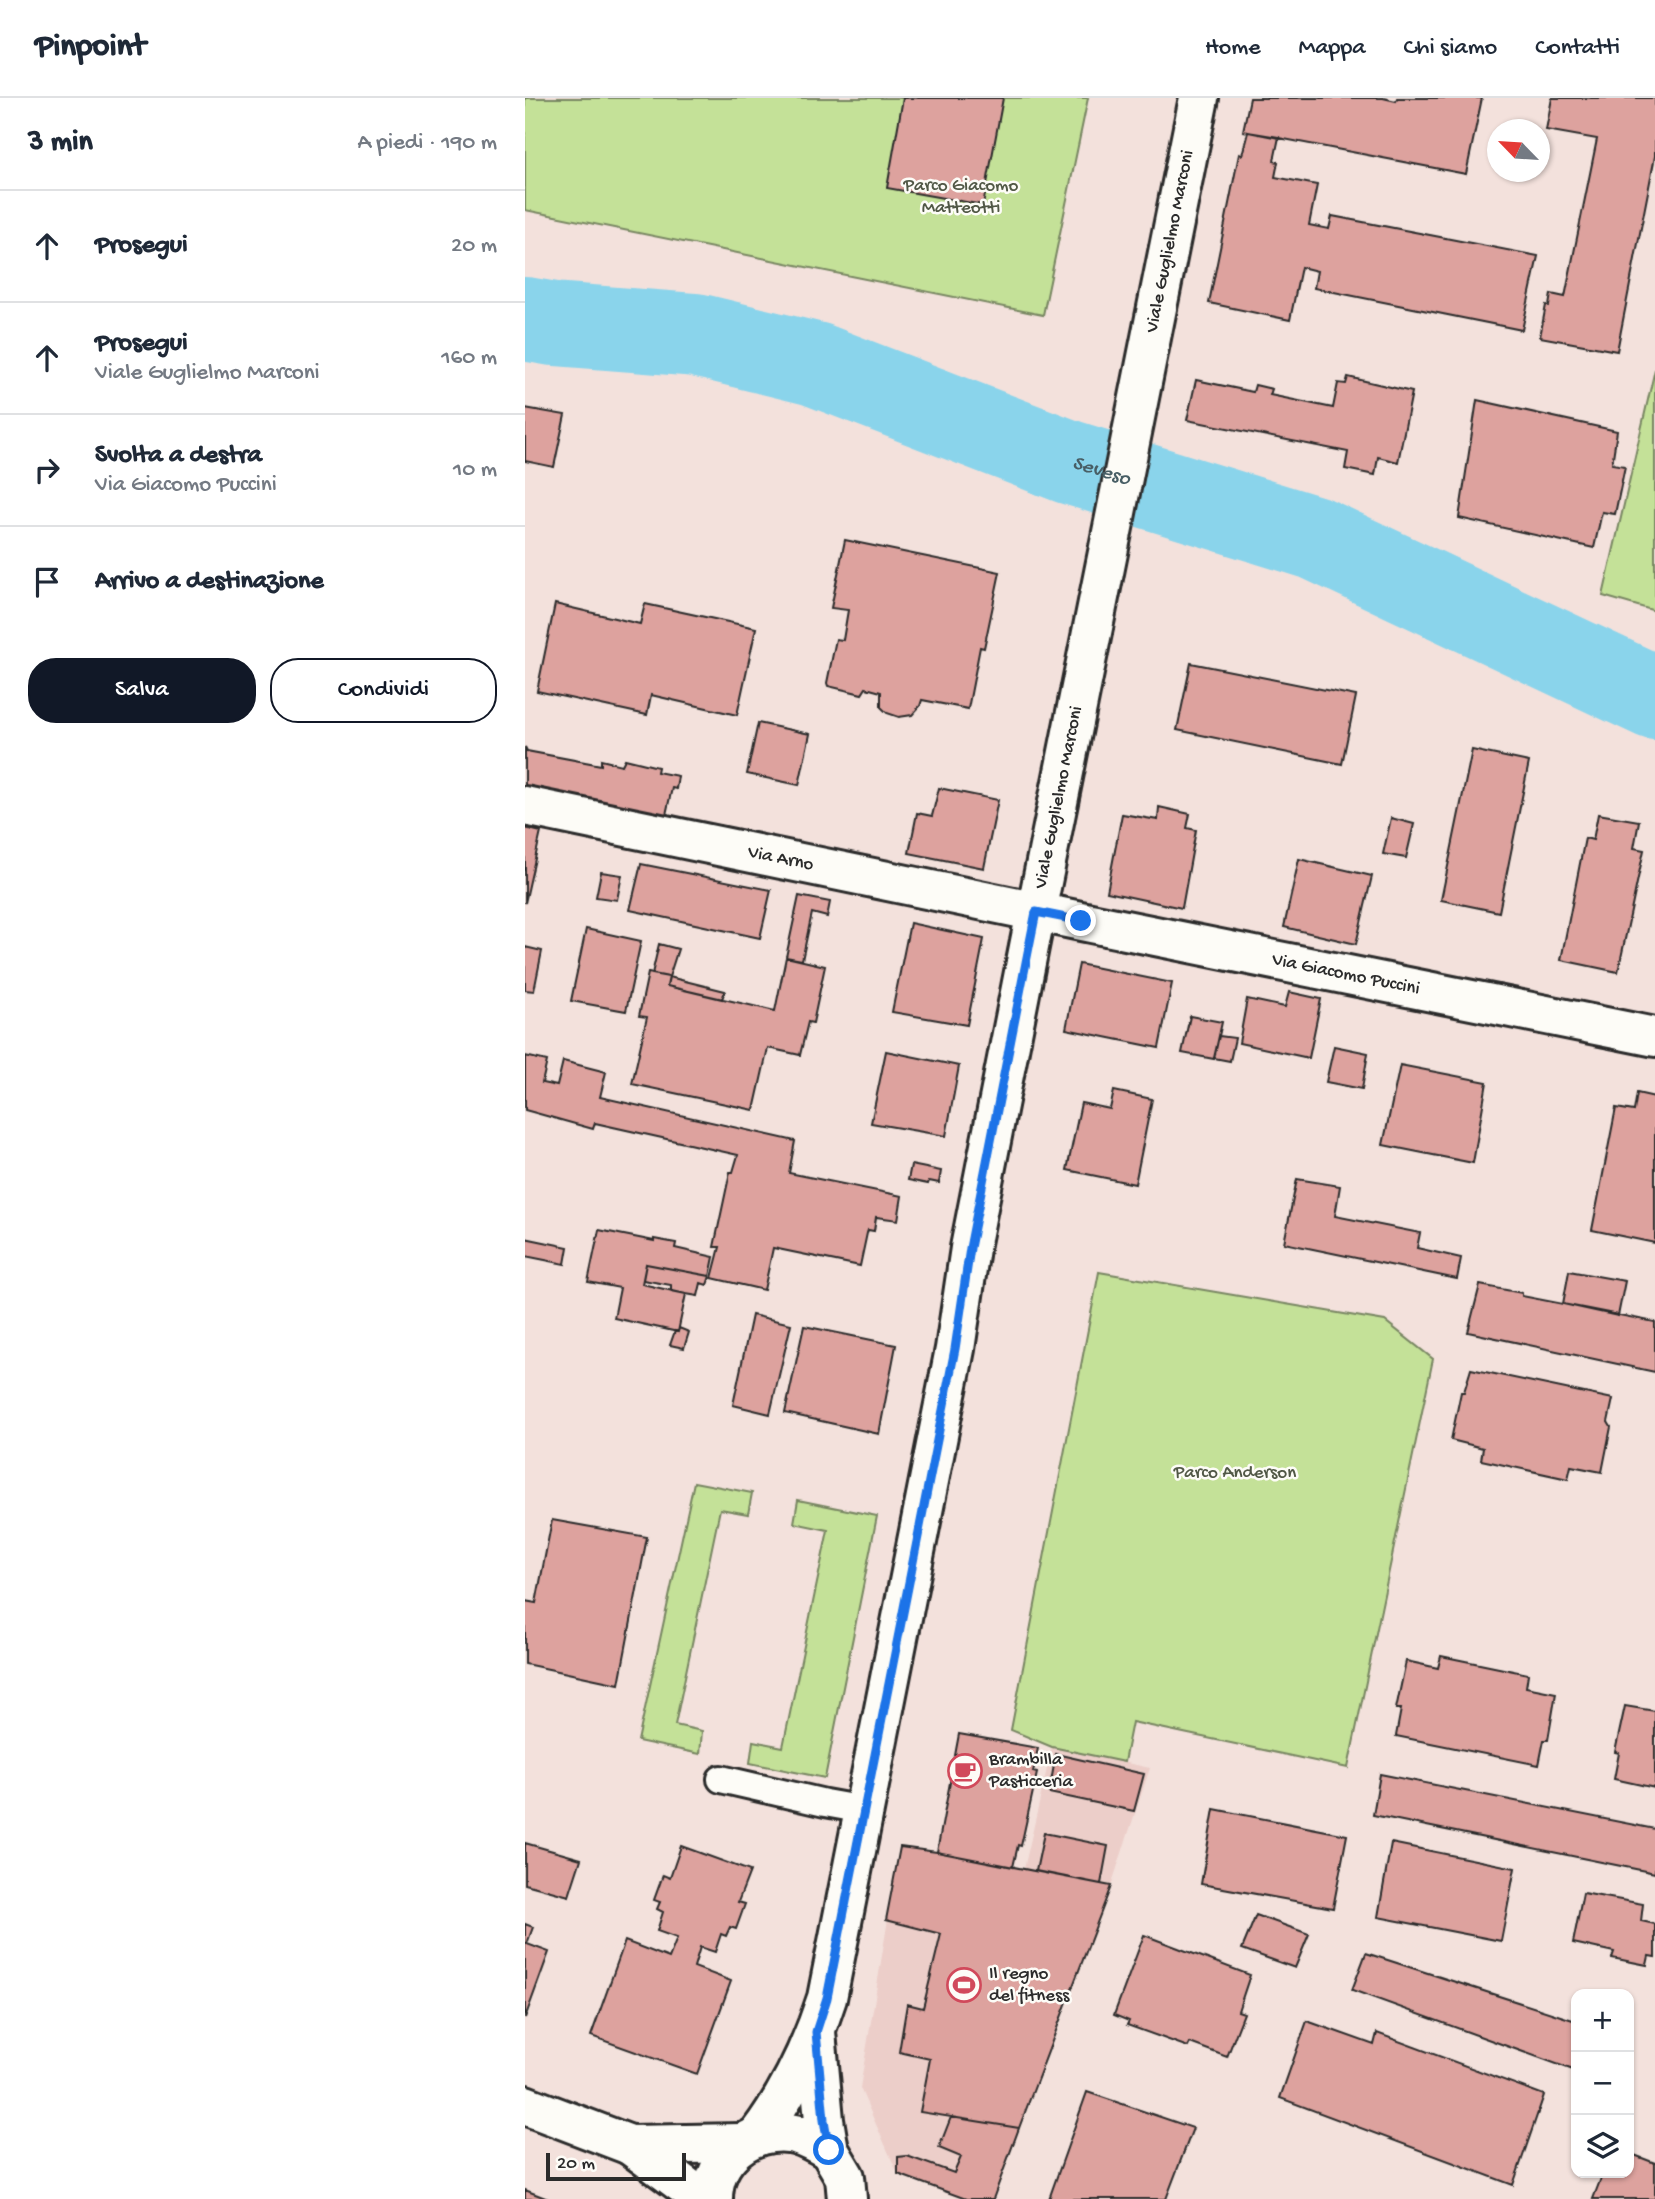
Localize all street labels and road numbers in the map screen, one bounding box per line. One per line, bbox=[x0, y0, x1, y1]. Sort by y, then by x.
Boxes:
street label: Viale Guglielmo Marconi bbox=[1141, 148, 1200, 336]
street label: Viale Guglielmo Marconi bbox=[1029, 704, 1088, 892]
street label: Via Arno bbox=[745, 841, 816, 877]
street label: Via Giacomo Puccini bbox=[1269, 948, 1422, 1001]

